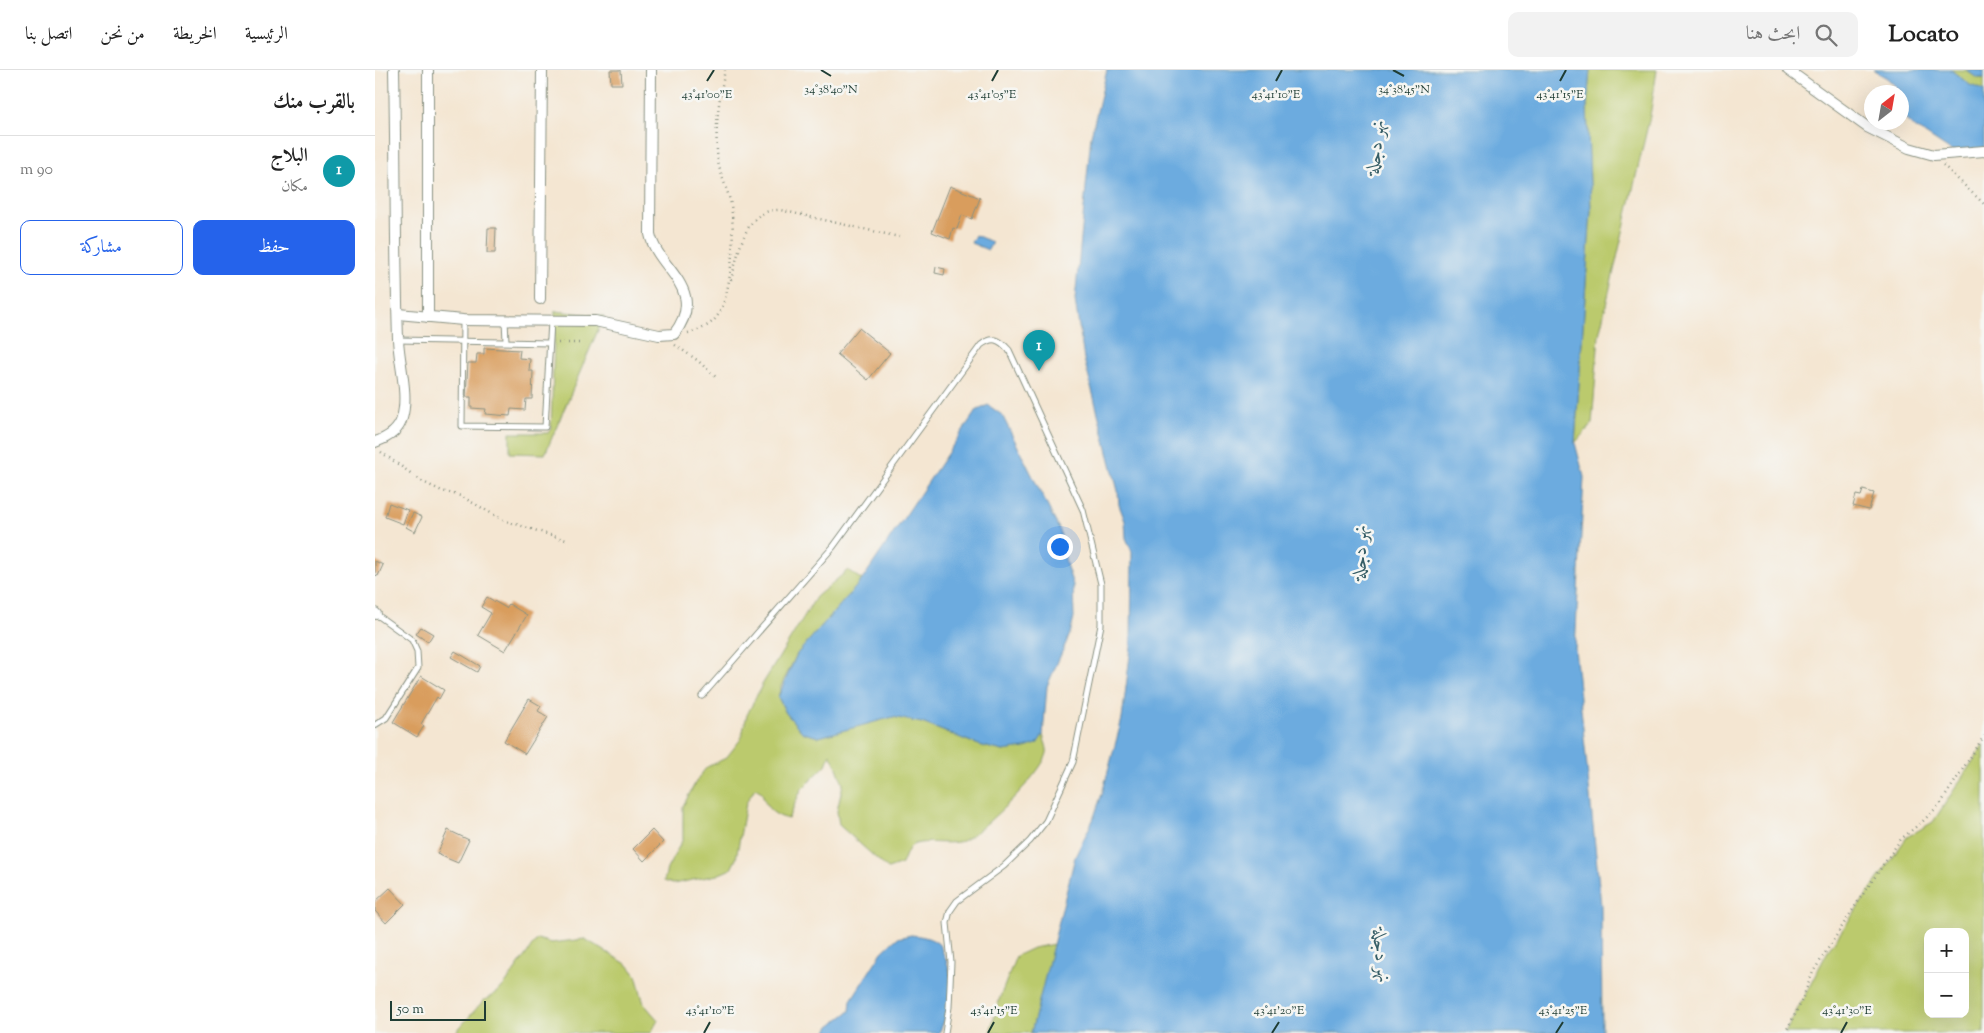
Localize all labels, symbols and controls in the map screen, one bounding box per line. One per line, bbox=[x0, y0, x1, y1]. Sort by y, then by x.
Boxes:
search box bbox=[1508, 12, 1858, 57]
text: Locato bbox=[1888, 18, 1959, 52]
text: ابحث هنا bbox=[1746, 21, 1800, 48]
icon: search bbox=[1812, 21, 1840, 49]
text: اتصل بنا bbox=[25, 22, 72, 48]
text: من نحن bbox=[100, 22, 145, 48]
text: الخريطة bbox=[173, 22, 217, 48]
text: الرئيسية bbox=[245, 22, 288, 48]
text: 34°38'40"N bbox=[804, 81, 858, 99]
text: 34°38'45"N bbox=[1378, 81, 1430, 99]
north arrow bbox=[1864, 85, 1909, 130]
text: 43°41'00"E bbox=[682, 86, 733, 104]
text: 43°41'05"E bbox=[968, 86, 1017, 104]
text: 43°41'10"E bbox=[1252, 86, 1301, 104]
text: 43°41'15"E bbox=[1537, 86, 1584, 104]
text: بالقرب منك bbox=[273, 88, 355, 118]
water label: نهر دجلة bbox=[1360, 118, 1394, 178]
text: البلاج bbox=[270, 143, 308, 170]
text: 90 m bbox=[20, 159, 53, 182]
text: 1 bbox=[336, 159, 342, 182]
text: مكان bbox=[281, 176, 308, 199]
button: مشاركة bbox=[20, 220, 183, 275]
button: حفظ bbox=[193, 220, 355, 275]
pin: 1 bbox=[1023, 330, 1055, 371]
water label: نهر دجلة bbox=[1347, 525, 1376, 582]
your location bbox=[1047, 534, 1073, 560]
water label: نهر دجلة bbox=[1362, 924, 1398, 985]
map controls bbox=[1924, 928, 1969, 1018]
button: + bbox=[1924, 928, 1969, 973]
button: − bbox=[1924, 973, 1969, 1018]
scale bar bbox=[390, 998, 486, 1021]
text: 50 m bbox=[397, 1000, 424, 1020]
text: 43°41'10"E bbox=[686, 1002, 735, 1020]
text: 43°41'15"E bbox=[971, 1002, 1018, 1020]
text: 43°41'20"E bbox=[1254, 1002, 1305, 1020]
text: 43°41'25"E bbox=[1539, 1002, 1588, 1020]
text: 43°41'30"E bbox=[1822, 1002, 1873, 1020]

